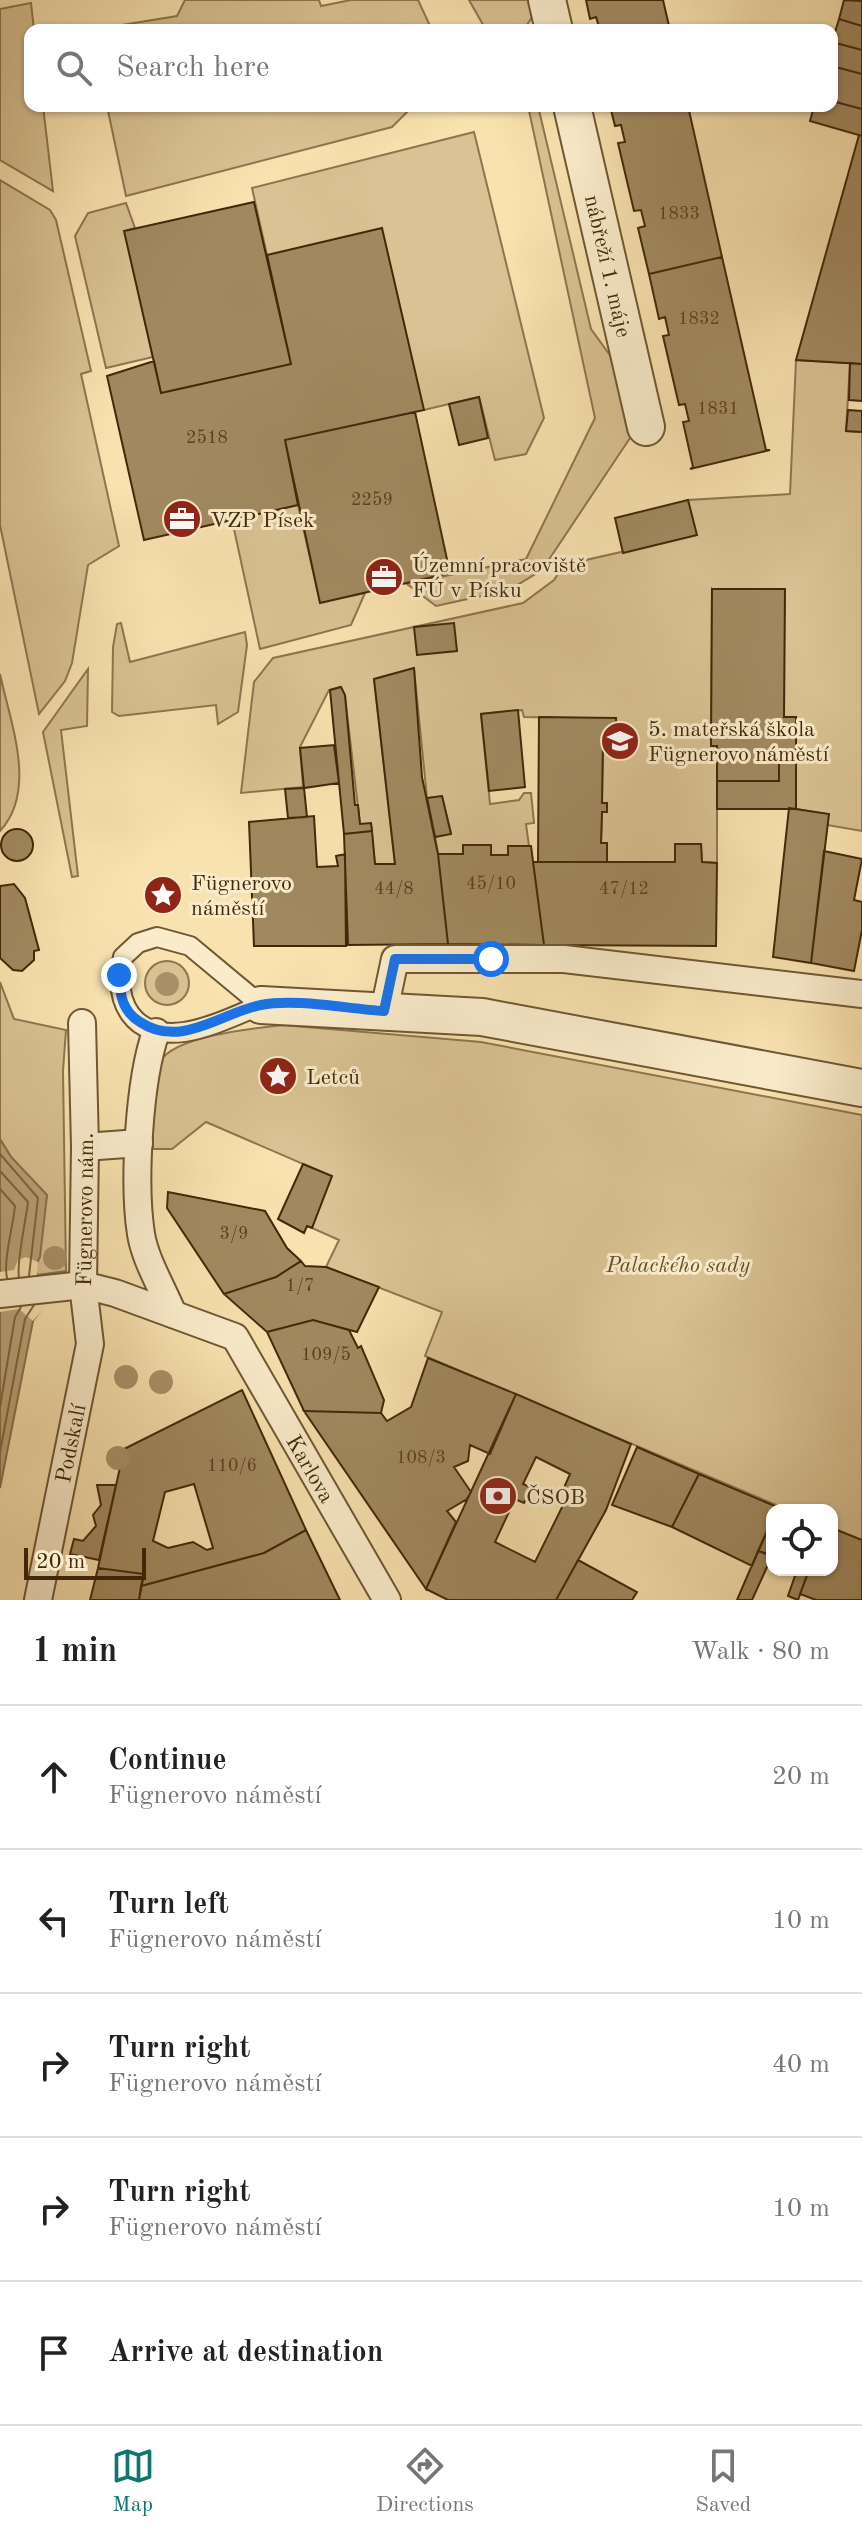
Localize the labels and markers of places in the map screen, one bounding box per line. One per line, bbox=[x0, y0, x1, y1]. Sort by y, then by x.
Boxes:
office icon: VZP Písek bbox=[161, 498, 203, 540]
place label: VZP Písek bbox=[210, 510, 314, 532]
place label: Územní pracoviště FÚ v Písku bbox=[412, 551, 586, 602]
office icon: Územní pracoviště FÚ v Písku bbox=[363, 556, 405, 598]
place label: 5. mateřská škola Fügnerovo náměstí bbox=[648, 719, 830, 766]
school or university icon: 5. mateřská škola Fügnerovo náměstí bbox=[599, 720, 641, 762]
place label: Fügnerovo náměstí bbox=[191, 873, 292, 920]
place icon: Fügnerovo náměstí bbox=[142, 874, 184, 916]
place icon: Letců bbox=[257, 1055, 299, 1097]
place label: Letců bbox=[306, 1067, 360, 1089]
bank icon: ČSOB bbox=[477, 1475, 519, 1517]
place label: ČSOB bbox=[526, 1484, 585, 1509]

